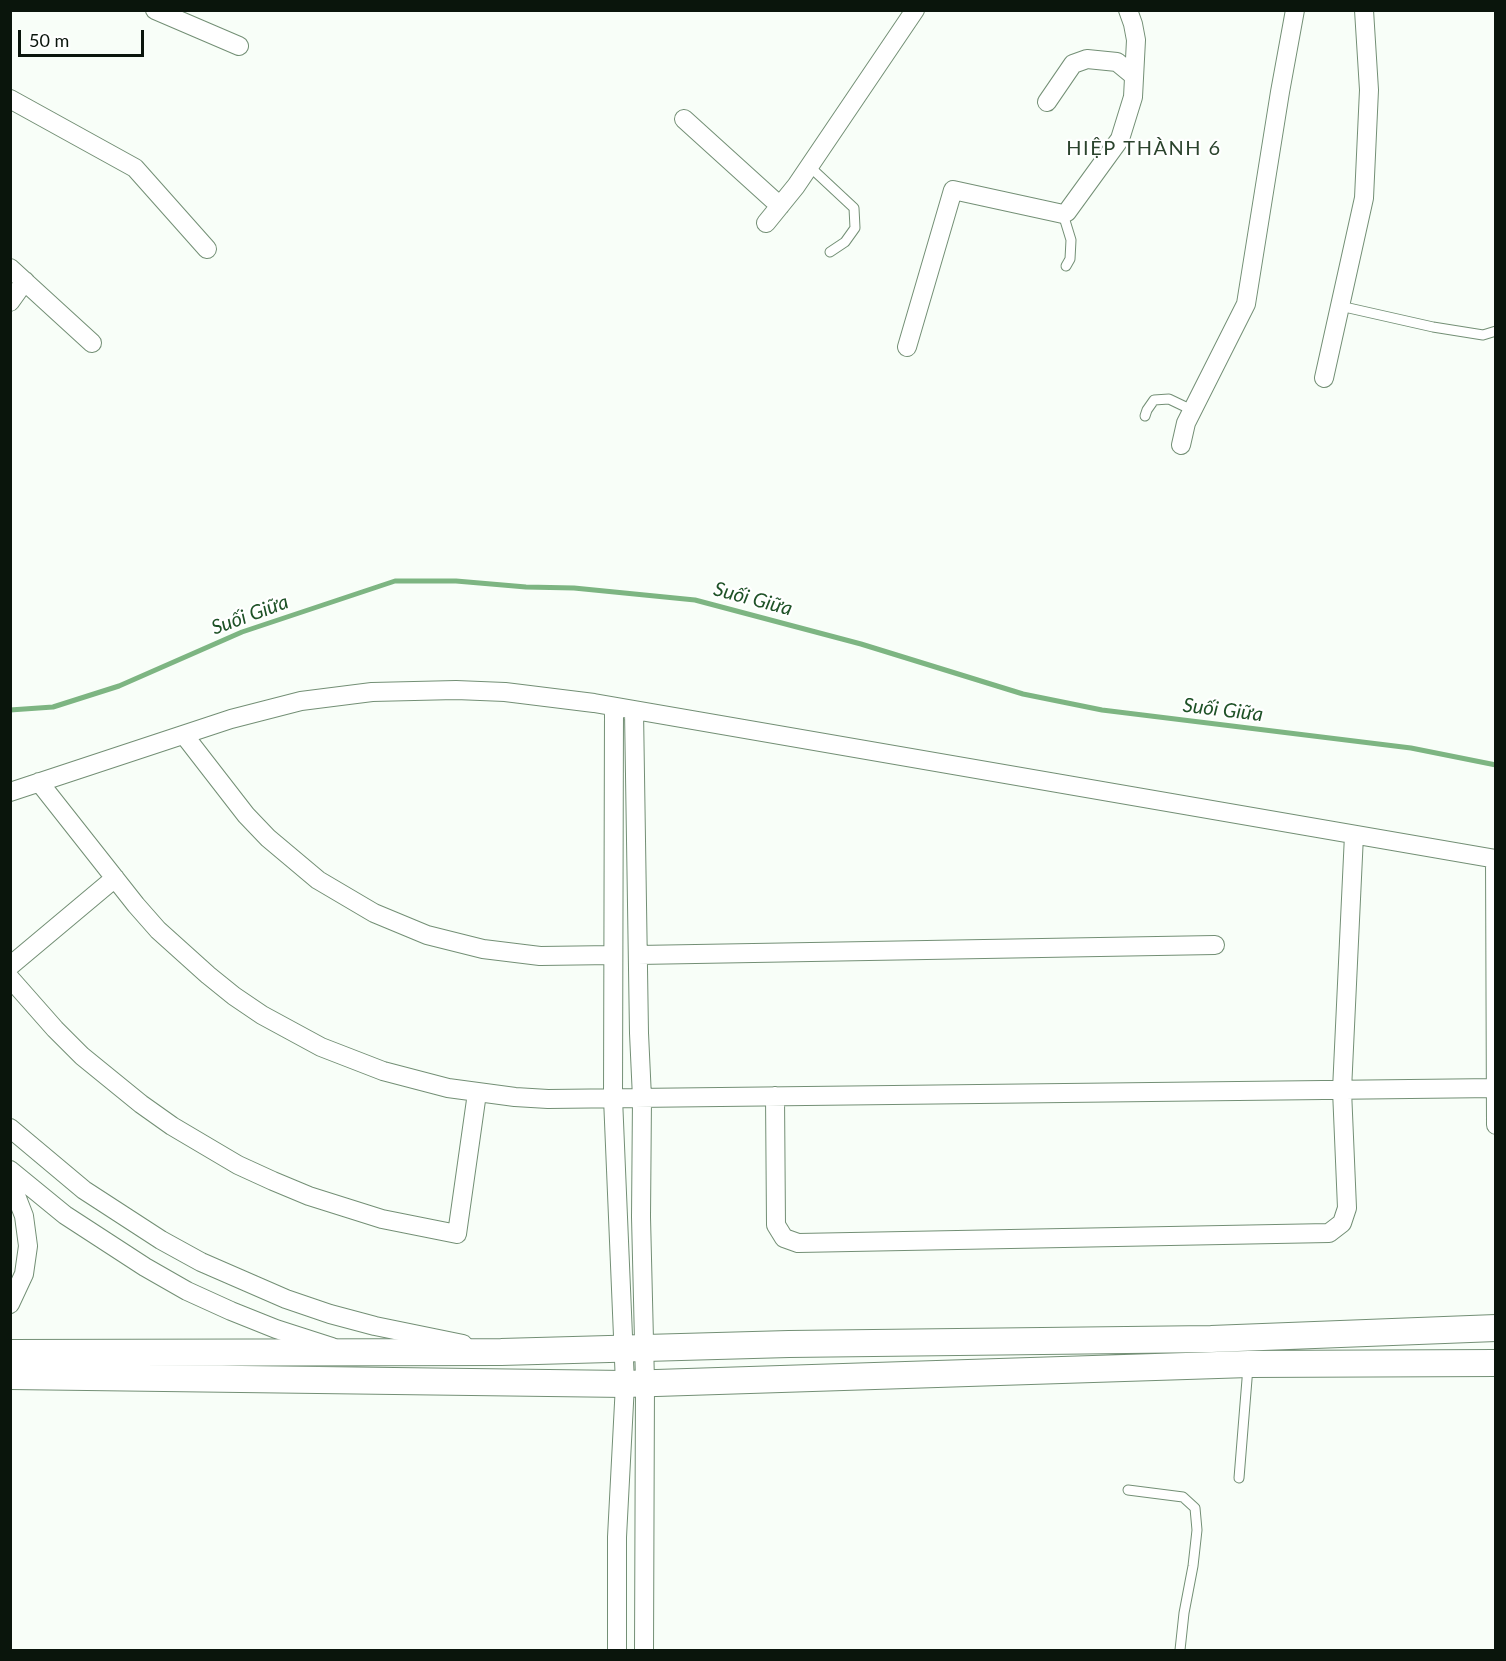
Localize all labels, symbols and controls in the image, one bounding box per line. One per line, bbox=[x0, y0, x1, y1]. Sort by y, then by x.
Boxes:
scale bar bbox=[21, 18, 147, 56]
text: 50 m bbox=[29, 29, 69, 51]
district label: HIỆP THÀNH 6 bbox=[1066, 137, 1222, 161]
water label: Suối Giữa bbox=[711, 577, 795, 621]
water label: Suối Giữa bbox=[208, 590, 292, 640]
water label: Suối Giữa bbox=[1182, 693, 1264, 727]

